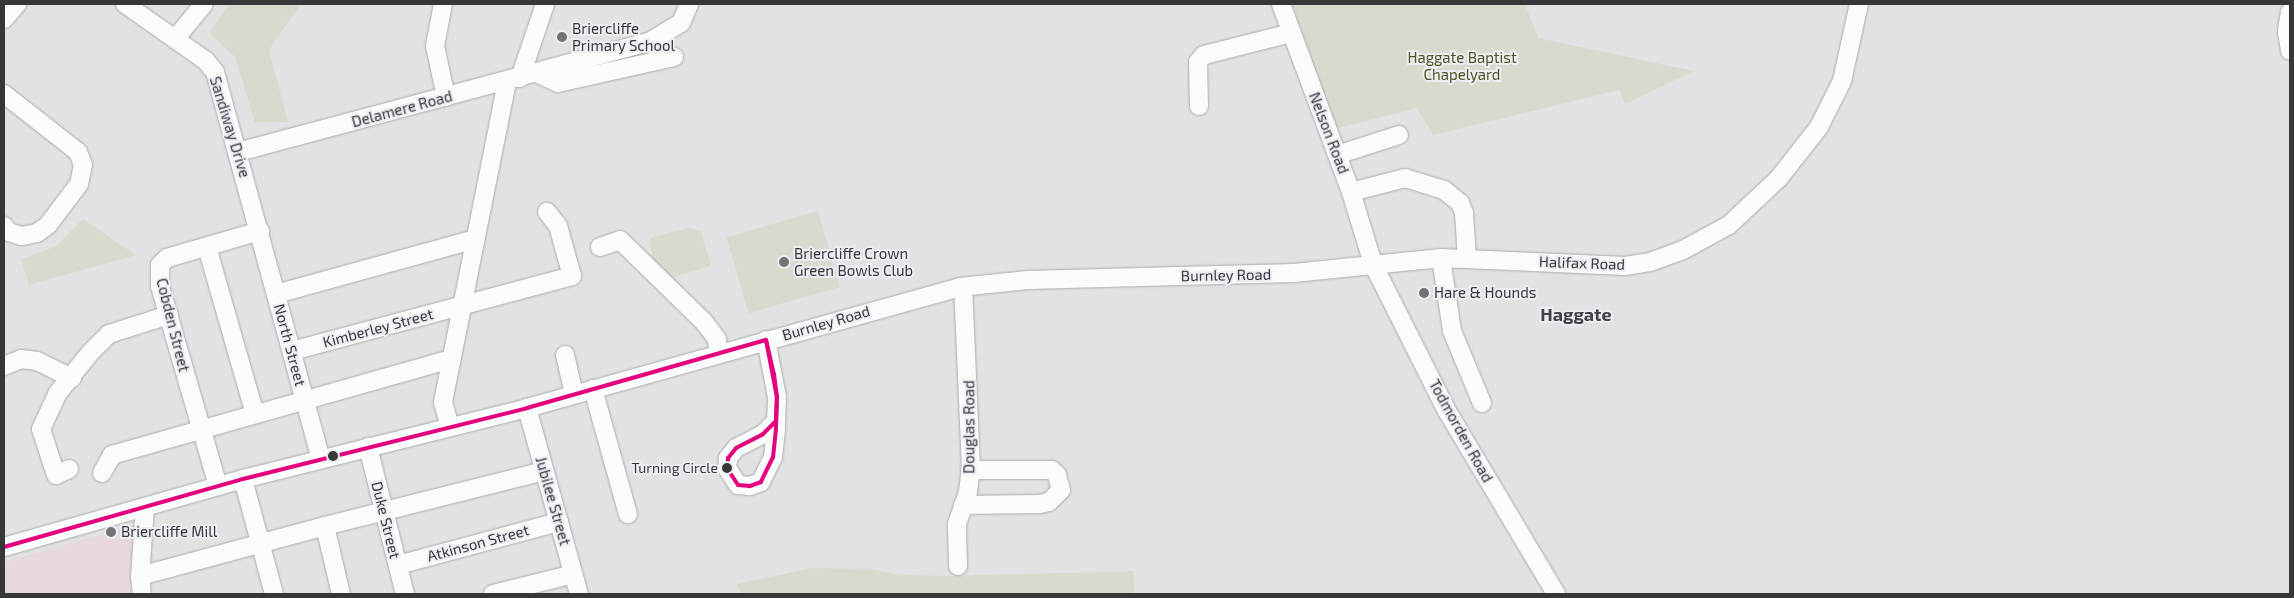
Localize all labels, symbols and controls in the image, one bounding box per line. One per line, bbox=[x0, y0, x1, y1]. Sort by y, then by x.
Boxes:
place label: Briercliffe Primary School bbox=[572, 19, 675, 54]
marker: Briercliffe Primary School bbox=[556, 31, 568, 43]
park label: Haggate Baptist Chapelyard bbox=[1407, 48, 1517, 83]
street label: Sandiway Drive bbox=[206, 74, 254, 180]
street label: Delamere Road bbox=[350, 87, 454, 131]
street label: Nelson Road bbox=[1305, 90, 1353, 176]
place label: Briercliffe Crown Green Bowls Club bbox=[794, 244, 913, 279]
street label: Halifax Road bbox=[1539, 253, 1625, 273]
marker: Briercliffe Crown Green Bowls Club bbox=[778, 256, 790, 268]
street label: Burnley Road bbox=[1180, 265, 1272, 285]
street label: Cobden Street bbox=[153, 276, 193, 374]
place label: Hare & Hounds bbox=[1434, 284, 1536, 302]
marker: Hare & Hounds bbox=[1418, 287, 1430, 299]
street label: North Street bbox=[270, 302, 310, 388]
street label: Burnley Road bbox=[780, 302, 872, 344]
district label: Haggate bbox=[1540, 303, 1612, 325]
street label: Kimberley Street bbox=[321, 305, 435, 351]
street label: Todmorden Road bbox=[1425, 376, 1497, 486]
street label: Douglas Road bbox=[960, 380, 978, 474]
unlabelled marker bbox=[328, 451, 338, 461]
street label: Jubilee Street bbox=[532, 455, 574, 547]
place label: Turning Circle bbox=[631, 460, 718, 476]
marker: Turning Circle bbox=[722, 463, 732, 473]
street label: Duke Street bbox=[368, 479, 404, 561]
street label: Atkinson Street bbox=[425, 521, 531, 565]
place label: Briercliffe Mill bbox=[121, 523, 217, 541]
marker: Briercliffe Mill bbox=[105, 526, 117, 538]

